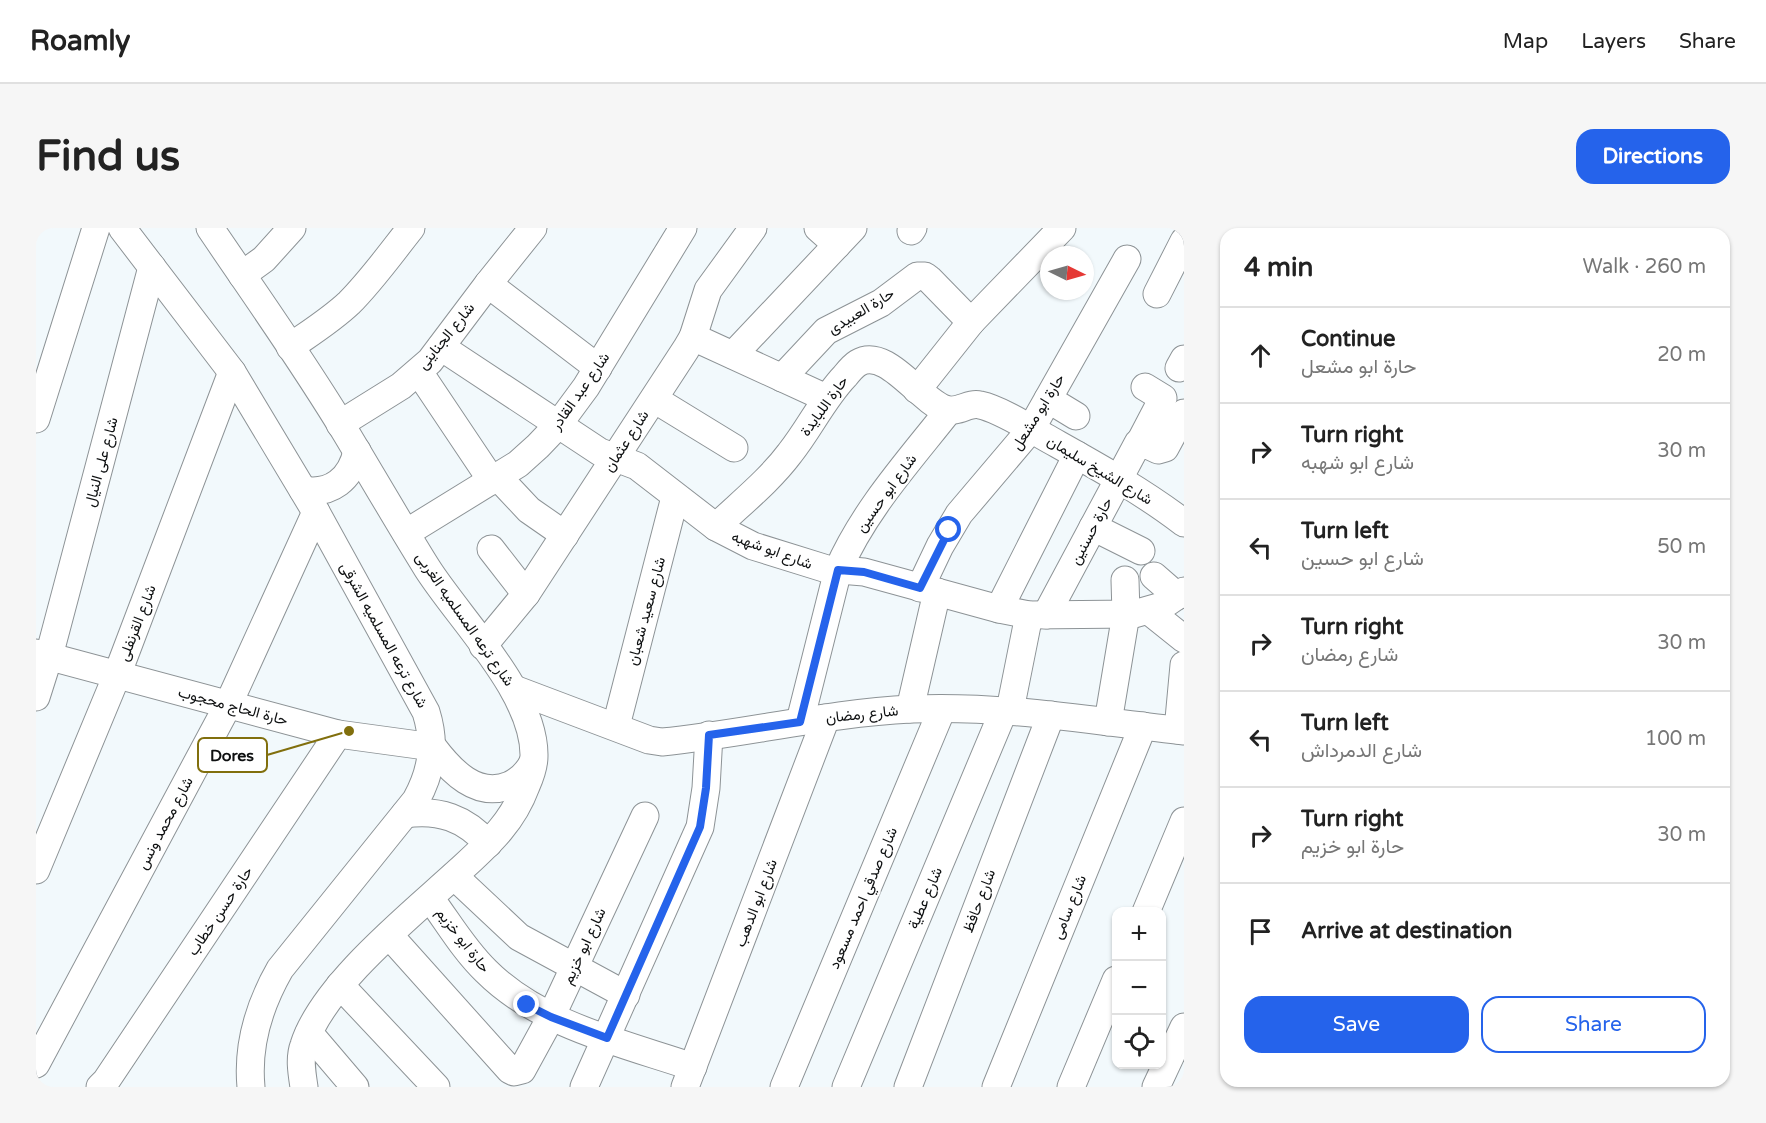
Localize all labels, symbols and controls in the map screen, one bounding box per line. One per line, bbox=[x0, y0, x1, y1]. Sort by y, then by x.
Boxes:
text: Roamly bbox=[30, 24, 130, 58]
text: Map bbox=[1503, 29, 1548, 54]
text: Layers bbox=[1581, 29, 1646, 54]
text: Share bbox=[1679, 29, 1736, 54]
button: Directions bbox=[1576, 129, 1730, 184]
text: Find us bbox=[36, 131, 180, 182]
north arrow bbox=[1040, 246, 1094, 300]
text: 4 min bbox=[1244, 252, 1313, 283]
text: Walk · 260 m bbox=[1583, 255, 1706, 279]
street label: حارة العبيدى bbox=[824, 284, 898, 339]
street label: شارع الجناينى bbox=[414, 299, 480, 374]
text: Continue bbox=[1301, 326, 1396, 352]
icon: ahead bbox=[1244, 339, 1277, 372]
text: 20 m bbox=[1657, 343, 1706, 367]
street label: شارع عبد القادر bbox=[546, 349, 615, 435]
text: حارة ابو مشعل bbox=[1301, 355, 1416, 379]
street label: حارة ابو مشعل bbox=[1007, 371, 1069, 453]
street label: حارة اللبايدة bbox=[796, 372, 852, 440]
street label: شارع عثمان bbox=[599, 407, 654, 476]
street label: شارع على النيال bbox=[80, 415, 124, 509]
text: Turn right bbox=[1301, 422, 1403, 448]
street label: شارع الشيخ سليمان bbox=[1043, 431, 1156, 510]
icon: right bbox=[1244, 435, 1277, 468]
text: 30 m bbox=[1657, 439, 1706, 463]
street label: شارع ابو حسين bbox=[852, 450, 922, 537]
text: شارع ابو شهبه bbox=[1301, 451, 1414, 475]
street label: حارة حسنين bbox=[1066, 494, 1117, 568]
route start bbox=[935, 516, 961, 542]
text: Turn left bbox=[1301, 518, 1389, 544]
street label: شارع ابو شهبه bbox=[728, 527, 815, 575]
icon: left bbox=[1244, 531, 1277, 564]
text: 50 m bbox=[1657, 535, 1706, 559]
text: شارع ابو حسين bbox=[1301, 547, 1424, 571]
street label: شارع ترعه المسلميه الغربى bbox=[410, 548, 518, 691]
street label: شارع سعيد شعبان bbox=[623, 555, 671, 668]
street label: شارع ترعه المسلميه الشرقى bbox=[335, 559, 432, 712]
street label: شارع القرنفلى bbox=[114, 582, 162, 664]
text: Turn right bbox=[1301, 614, 1403, 640]
icon: right bbox=[1244, 627, 1277, 660]
text: 30 m bbox=[1657, 631, 1706, 655]
text: شارع رمضان bbox=[1301, 643, 1398, 667]
street label: حارة الحاج محجوب bbox=[176, 683, 290, 731]
street label: شارع رمضان bbox=[825, 701, 900, 729]
text: Turn left bbox=[1301, 710, 1389, 736]
icon: left bbox=[1244, 723, 1277, 756]
text: 100 m bbox=[1645, 727, 1706, 751]
callout: Dores bbox=[198, 738, 267, 772]
text: شارع الدمرداش bbox=[1301, 739, 1422, 763]
text: Dores bbox=[210, 746, 254, 766]
street label: شارع محمد ونس bbox=[133, 773, 199, 873]
text: Turn right bbox=[1301, 806, 1403, 832]
icon: right bbox=[1244, 819, 1277, 852]
text: 30 m bbox=[1657, 823, 1706, 847]
street label: شارع صدقي احمد مسعود bbox=[825, 824, 905, 973]
text: حارة ابو خزيم bbox=[1301, 835, 1404, 859]
street label: شارع ابو الدهب bbox=[731, 856, 783, 950]
street label: حارة حسن خطاب bbox=[184, 863, 257, 959]
street label: شارع عطية bbox=[904, 864, 948, 932]
street label: شارع حافظ bbox=[959, 867, 1001, 936]
street label: شارع سامى bbox=[1048, 872, 1092, 943]
street label: حارة ابو خزيم bbox=[431, 904, 494, 977]
street label: شارع ابو خزيم bbox=[558, 905, 611, 988]
map controls bbox=[1112, 907, 1166, 1069]
button: + bbox=[1112, 907, 1166, 961]
icon: arrive bbox=[1244, 915, 1277, 948]
text: Arrive at destination bbox=[1301, 918, 1512, 944]
button: − bbox=[1112, 961, 1166, 1015]
route end bbox=[513, 991, 539, 1017]
button: Save bbox=[1244, 996, 1469, 1053]
button: Share bbox=[1481, 996, 1706, 1053]
button: locate bbox=[1112, 1015, 1166, 1069]

